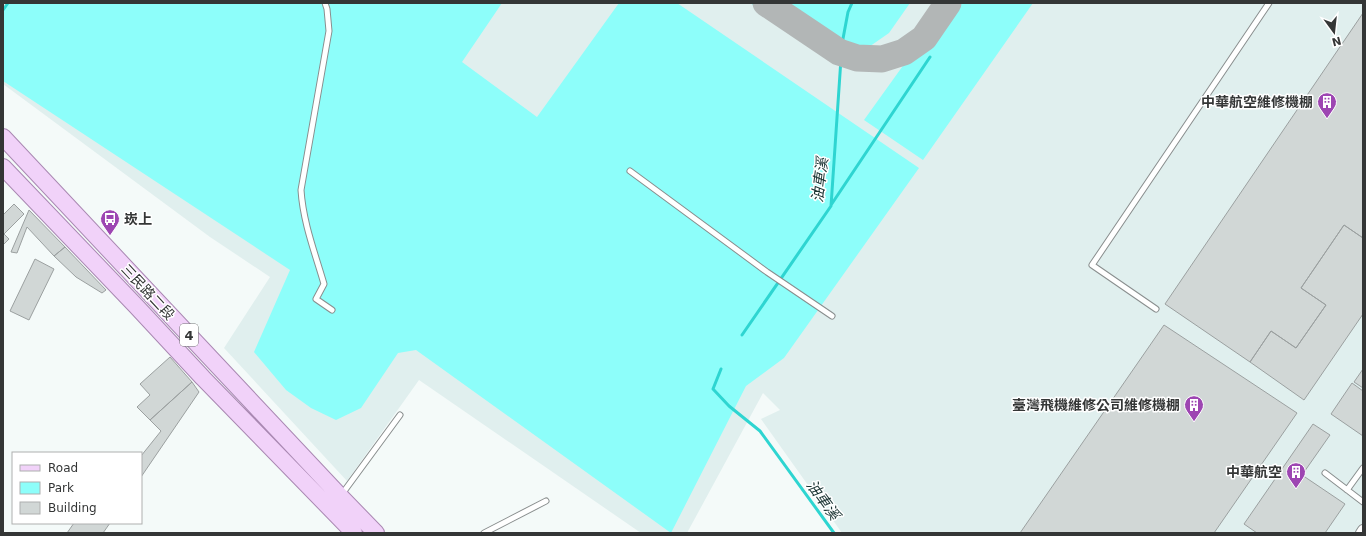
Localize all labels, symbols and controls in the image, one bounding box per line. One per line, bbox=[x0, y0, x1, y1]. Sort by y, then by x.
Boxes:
north arrow bbox=[1314, 12, 1354, 52]
text: N bbox=[1330, 34, 1343, 49]
building icon: 中華航空維修機棚 bbox=[1316, 91, 1338, 119]
place label: 中華航空維修機棚 bbox=[1201, 94, 1313, 110]
water label: 油車溪 bbox=[808, 155, 832, 203]
bus stop icon: 崁上 bbox=[99, 208, 121, 236]
place label: 崁上 bbox=[124, 211, 152, 227]
street label: 三民路二段 bbox=[118, 261, 178, 323]
road number: 4 bbox=[180, 324, 198, 346]
building icon: 臺灣飛機維修公司維修機棚 bbox=[1183, 394, 1205, 422]
place label: 臺灣飛機維修公司維修機棚 bbox=[1012, 397, 1180, 413]
legend bbox=[12, 452, 142, 524]
text: Road bbox=[48, 461, 78, 475]
building icon: 中華航空 bbox=[1285, 461, 1307, 489]
place label: 中華航空 bbox=[1226, 464, 1282, 480]
water label: 油車溪 bbox=[802, 477, 845, 525]
text: Park bbox=[48, 481, 74, 495]
text: Building bbox=[48, 501, 97, 515]

